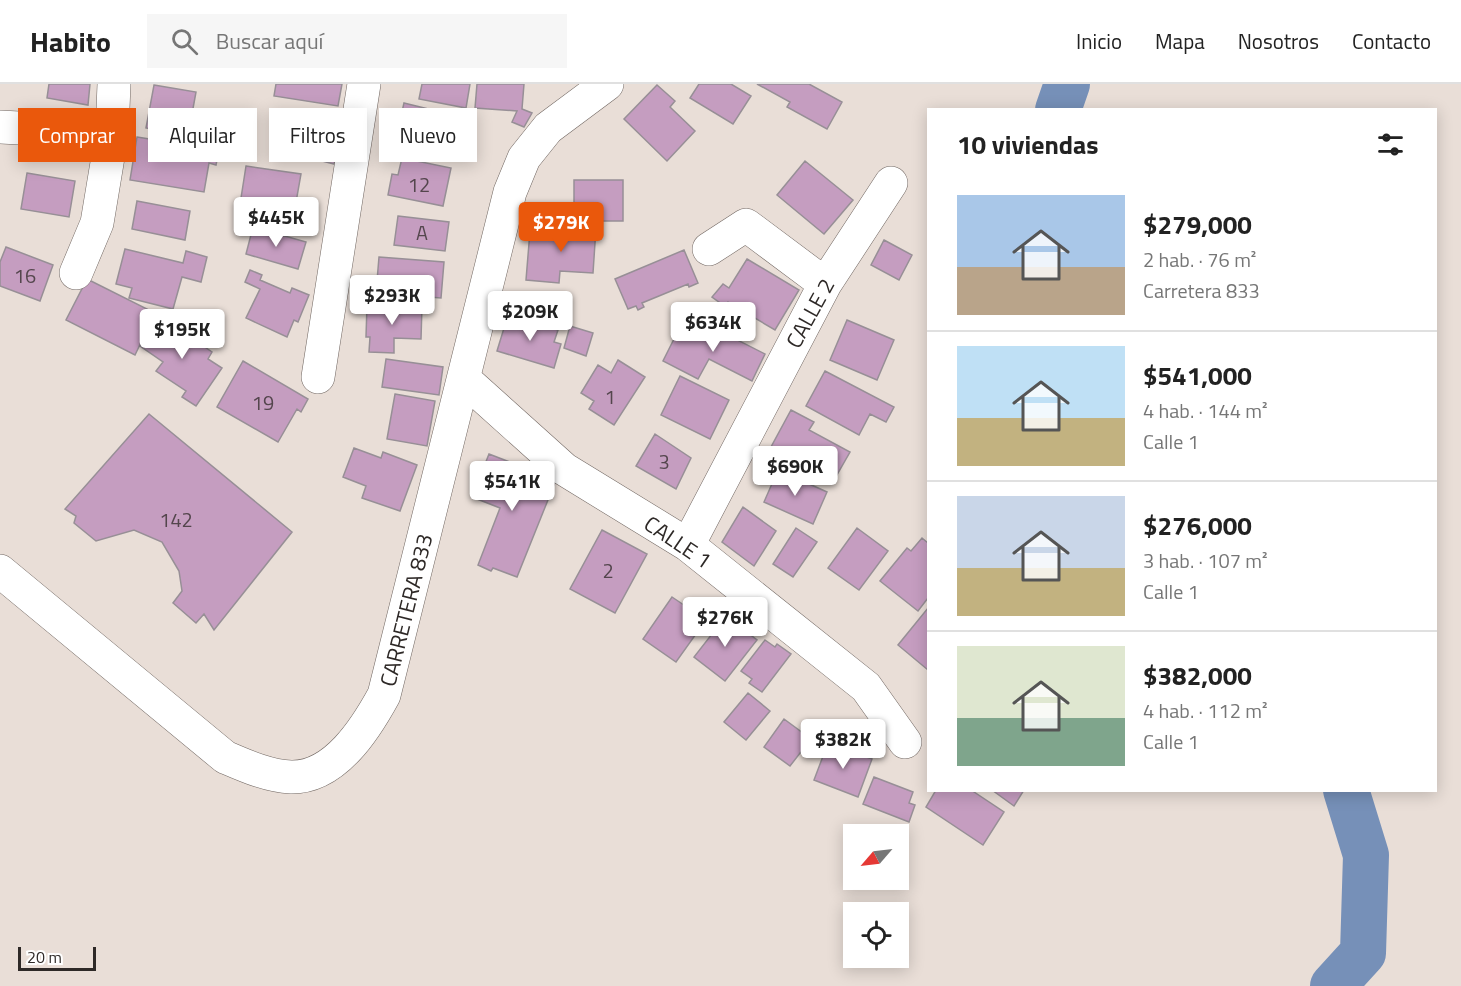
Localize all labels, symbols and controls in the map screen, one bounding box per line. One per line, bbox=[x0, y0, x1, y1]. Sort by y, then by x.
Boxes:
search box bbox=[147, 14, 567, 68]
text: Habito bbox=[30, 20, 111, 63]
text: Buscar aquí bbox=[216, 24, 323, 58]
icon: search bbox=[168, 25, 201, 58]
text: Inicio bbox=[1076, 25, 1122, 57]
text: Mapa bbox=[1155, 25, 1205, 57]
text: Nosotros bbox=[1238, 25, 1319, 57]
text: Contacto bbox=[1352, 25, 1431, 57]
chip: Comprar bbox=[18, 108, 136, 162]
chip: Alquilar bbox=[148, 108, 257, 162]
chip: Filtros bbox=[269, 108, 367, 162]
chip: Nuevo bbox=[379, 108, 477, 162]
text: 10 viviendas bbox=[957, 125, 1099, 164]
icon: filters bbox=[1374, 128, 1407, 161]
house number: 12 bbox=[408, 169, 430, 200]
pin: $445K bbox=[234, 197, 318, 248]
text: $445K bbox=[248, 201, 304, 232]
pin: $279K bbox=[519, 202, 603, 253]
text: $279,000 bbox=[1143, 205, 1252, 244]
text: $279K bbox=[533, 206, 589, 237]
house number: A bbox=[416, 217, 428, 248]
icon: home bbox=[1005, 219, 1077, 291]
text: 2 hab. · 76 m² bbox=[1143, 244, 1256, 275]
house number: 16 bbox=[14, 260, 36, 291]
street label: CALLE 2 bbox=[777, 272, 843, 354]
pin: $293K bbox=[350, 275, 434, 326]
text: Carretera 833 bbox=[1143, 275, 1260, 306]
text: $293K bbox=[364, 279, 420, 310]
pin: $209K bbox=[488, 291, 572, 342]
text: $209K bbox=[502, 295, 558, 326]
pin: $634K bbox=[671, 302, 755, 353]
text: $634K bbox=[685, 306, 741, 337]
pin: $195K bbox=[140, 309, 224, 360]
text: $195K bbox=[154, 313, 210, 344]
text: $541,000 bbox=[1143, 356, 1252, 395]
icon: home bbox=[1005, 370, 1077, 442]
house number: 1 bbox=[604, 381, 616, 412]
house number: 19 bbox=[252, 387, 274, 418]
text: 4 hab. · 144 m² bbox=[1143, 395, 1268, 426]
text: Calle 1 bbox=[1143, 426, 1199, 457]
house number: 3 bbox=[658, 446, 670, 477]
pin: $690K bbox=[753, 446, 837, 497]
text: $690K bbox=[767, 450, 823, 481]
pin: $541K bbox=[470, 461, 554, 512]
text: $541K bbox=[484, 465, 540, 496]
house number: 142 bbox=[159, 504, 193, 535]
text: $276,000 bbox=[1143, 506, 1252, 545]
street label: CALLE 1 bbox=[637, 507, 719, 577]
icon: home bbox=[1005, 520, 1077, 592]
street label: CARRETERA 833 bbox=[371, 530, 441, 690]
text: 3 hab. · 107 m² bbox=[1143, 545, 1268, 576]
house number: 2 bbox=[602, 555, 614, 586]
text: Calle 1 bbox=[1143, 576, 1199, 607]
pin: $276K bbox=[683, 597, 767, 648]
text: $276K bbox=[697, 601, 753, 632]
text: $382,000 bbox=[1143, 656, 1252, 695]
icon: home bbox=[1005, 670, 1077, 742]
text: 4 hab. · 112 m² bbox=[1143, 695, 1268, 726]
pin: $382K bbox=[801, 719, 885, 770]
text: $382K bbox=[815, 723, 871, 754]
text: Calle 1 bbox=[1143, 726, 1199, 757]
north arrow bbox=[843, 824, 909, 890]
map controls bbox=[843, 824, 909, 968]
button: locate bbox=[843, 902, 909, 968]
scale bar bbox=[18, 944, 96, 972]
text: 20 m bbox=[27, 945, 62, 969]

